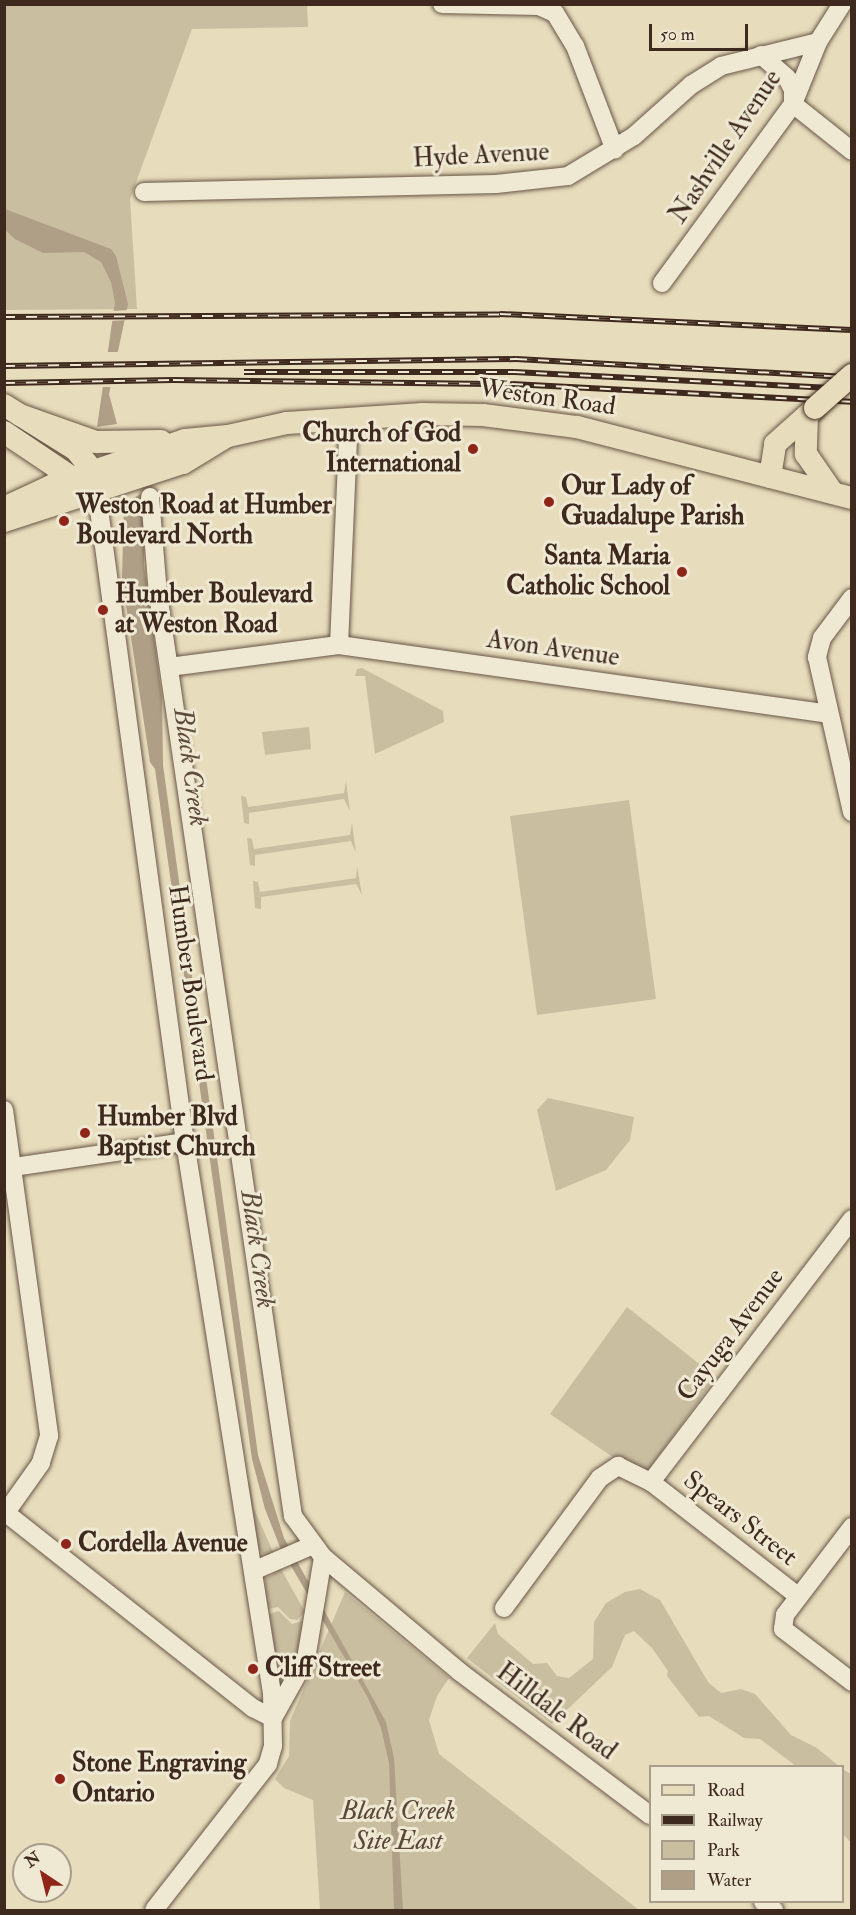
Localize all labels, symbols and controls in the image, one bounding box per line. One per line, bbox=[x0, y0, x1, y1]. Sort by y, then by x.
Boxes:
scale bar bbox=[652, 12, 751, 50]
text: 50 m bbox=[660, 23, 695, 46]
street label: Nashville Avenue bbox=[663, 64, 789, 230]
street label: Hyde Avenue bbox=[412, 137, 550, 175]
street label: Weston Road bbox=[477, 373, 617, 423]
place label: Church of God International bbox=[302, 418, 461, 479]
marker: Church of God International bbox=[466, 442, 480, 456]
place label: Our Lady of Guadalupe Parish bbox=[561, 471, 744, 532]
place label: Weston Road at Humber Boulevard North bbox=[76, 490, 332, 552]
marker: Our Lady of Guadalupe Parish bbox=[542, 495, 556, 509]
marker: Weston Road at Humber Boulevard North bbox=[57, 514, 71, 528]
place label: Santa Maria Catholic School bbox=[506, 541, 670, 602]
marker: Santa Maria Catholic School bbox=[675, 565, 689, 579]
place label: Humber Boulevard at Weston Road bbox=[115, 579, 313, 640]
marker: Humber Boulevard at Weston Road bbox=[96, 603, 110, 617]
street label: Avon Avenue bbox=[485, 624, 621, 674]
water label: Black Creek bbox=[167, 706, 215, 828]
street label: Humber Boulevard bbox=[161, 883, 219, 1083]
place label: Humber Blvd Baptist Church bbox=[97, 1102, 256, 1164]
marker: Humber Blvd Baptist Church bbox=[78, 1126, 92, 1140]
water label: Black Creek bbox=[234, 1188, 282, 1310]
street label: Cayuga Avenue bbox=[671, 1262, 791, 1408]
street label: Spears Street bbox=[677, 1465, 803, 1573]
place label: Cordella Avenue bbox=[78, 1528, 248, 1560]
marker: Cordella Avenue bbox=[59, 1537, 73, 1551]
place label: Cliff Street bbox=[265, 1653, 381, 1685]
street label: Hilldale Road bbox=[490, 1657, 622, 1767]
marker: Cliff Street bbox=[246, 1662, 260, 1676]
place label: Stone Engraving Ontario bbox=[72, 1748, 246, 1810]
legend bbox=[649, 1765, 844, 1903]
marker: Stone Engraving Ontario bbox=[53, 1772, 67, 1786]
text: Road bbox=[707, 1779, 745, 1802]
park label: Black Creek Site East bbox=[341, 1796, 455, 1858]
text: Railway bbox=[707, 1809, 763, 1832]
text: Park bbox=[707, 1839, 740, 1862]
north arrow bbox=[12, 1843, 72, 1903]
text: N bbox=[21, 1848, 44, 1872]
text: Water bbox=[707, 1869, 751, 1892]

